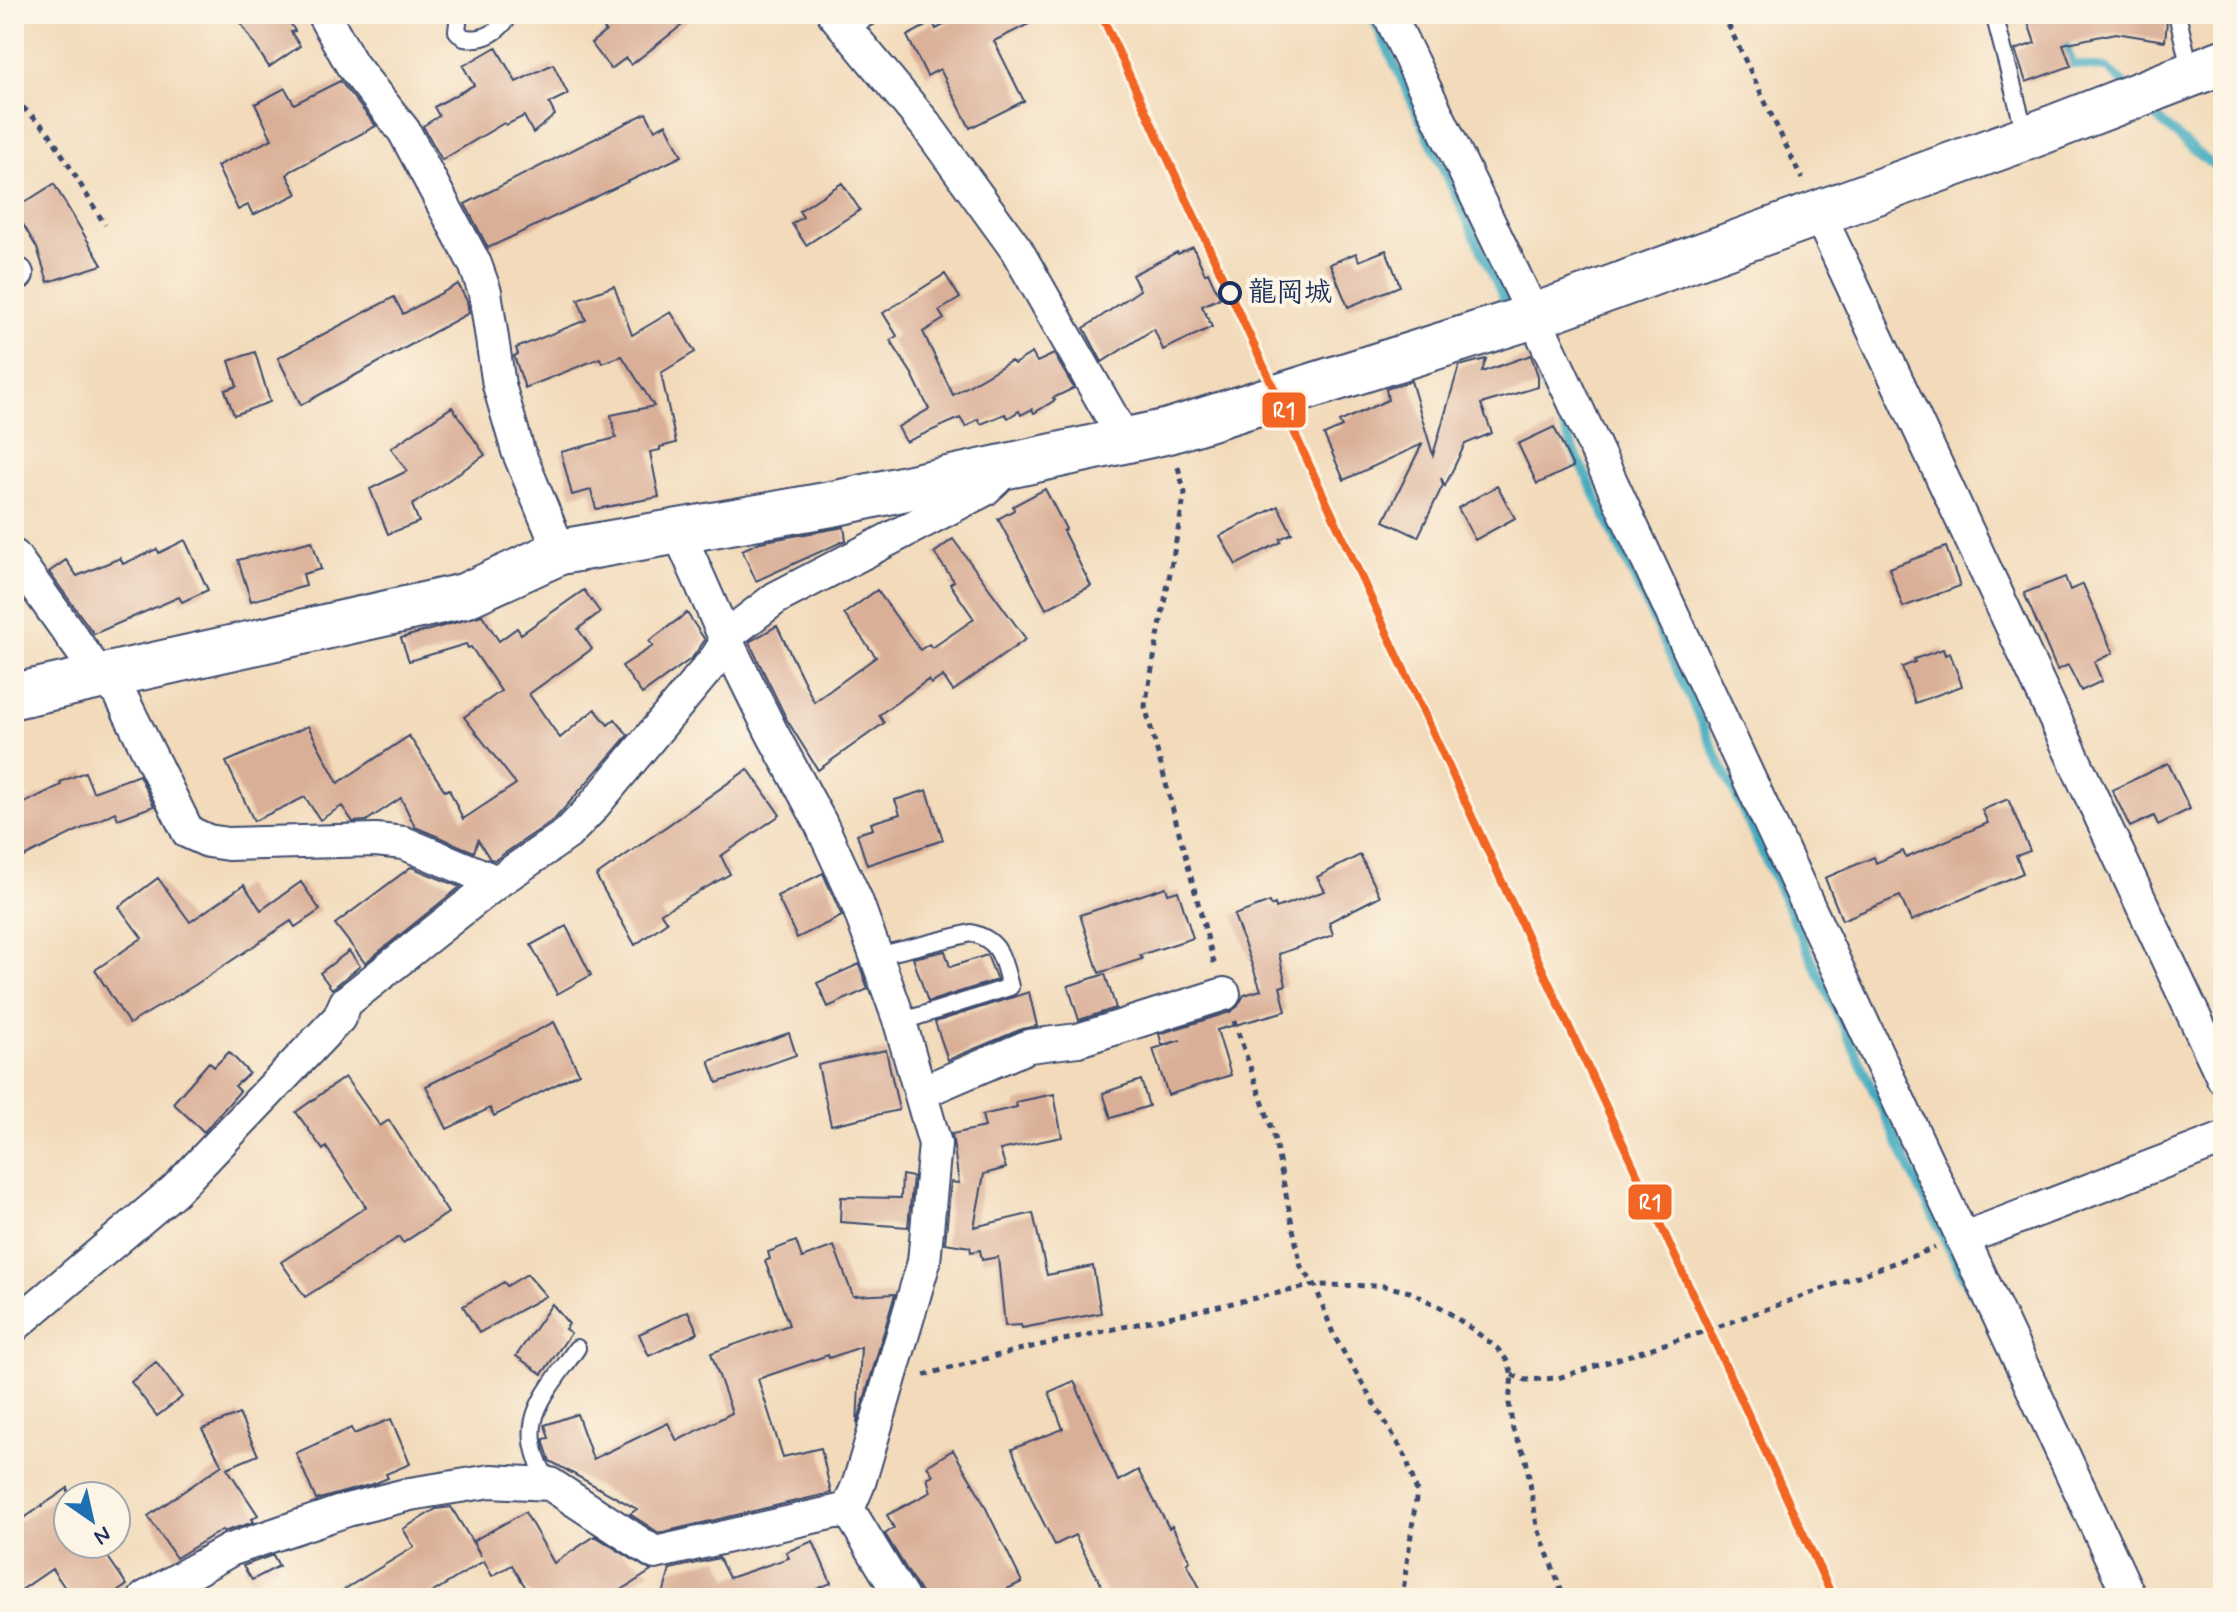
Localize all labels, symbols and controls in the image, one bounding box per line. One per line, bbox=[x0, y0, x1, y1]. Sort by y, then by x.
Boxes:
place label: 龍岡城 bbox=[1248, 275, 1332, 312]
marker: 龍岡城 bbox=[1219, 282, 1241, 304]
line badge: R1 bbox=[1261, 391, 1307, 429]
text: R1 bbox=[1273, 398, 1295, 426]
line badge: R1 bbox=[1627, 1183, 1673, 1221]
text: R1 bbox=[1639, 1190, 1661, 1218]
north arrow bbox=[52, 1480, 132, 1560]
text: N bbox=[88, 1519, 116, 1551]

